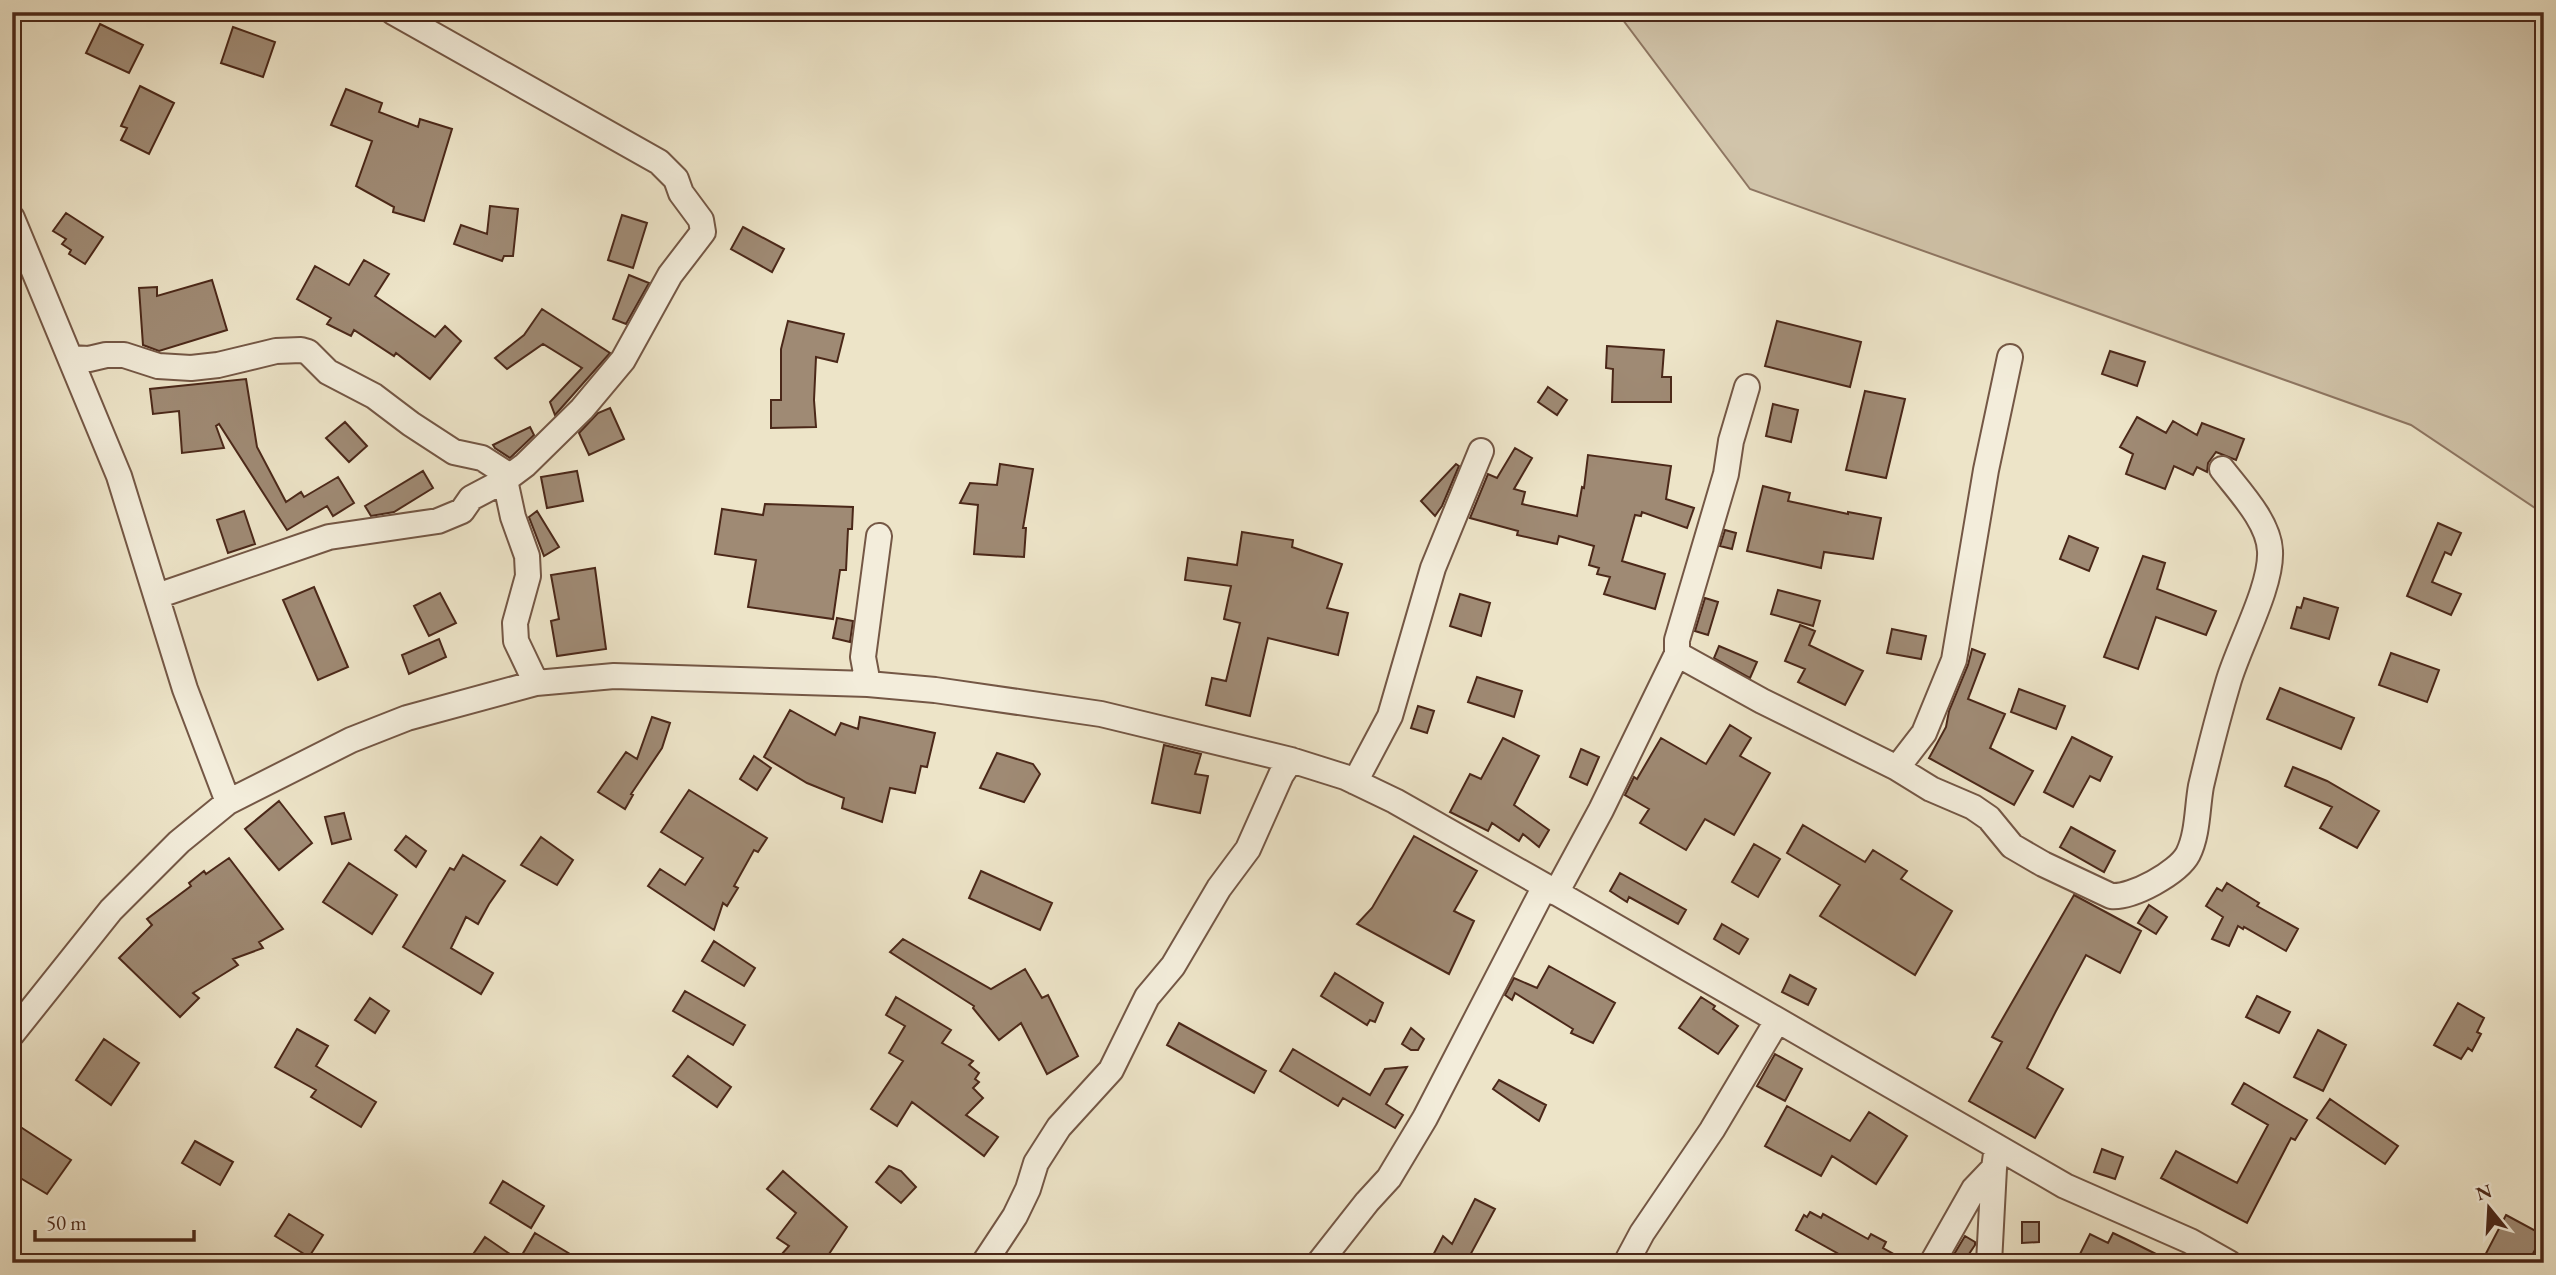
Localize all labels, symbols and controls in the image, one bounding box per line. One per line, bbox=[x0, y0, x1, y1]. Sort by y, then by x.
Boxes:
north arrow bbox=[2454, 1174, 2524, 1244]
text: N bbox=[2473, 1178, 2496, 1207]
scale bar bbox=[35, 1198, 194, 1242]
text: 50 m bbox=[46, 1209, 87, 1236]

